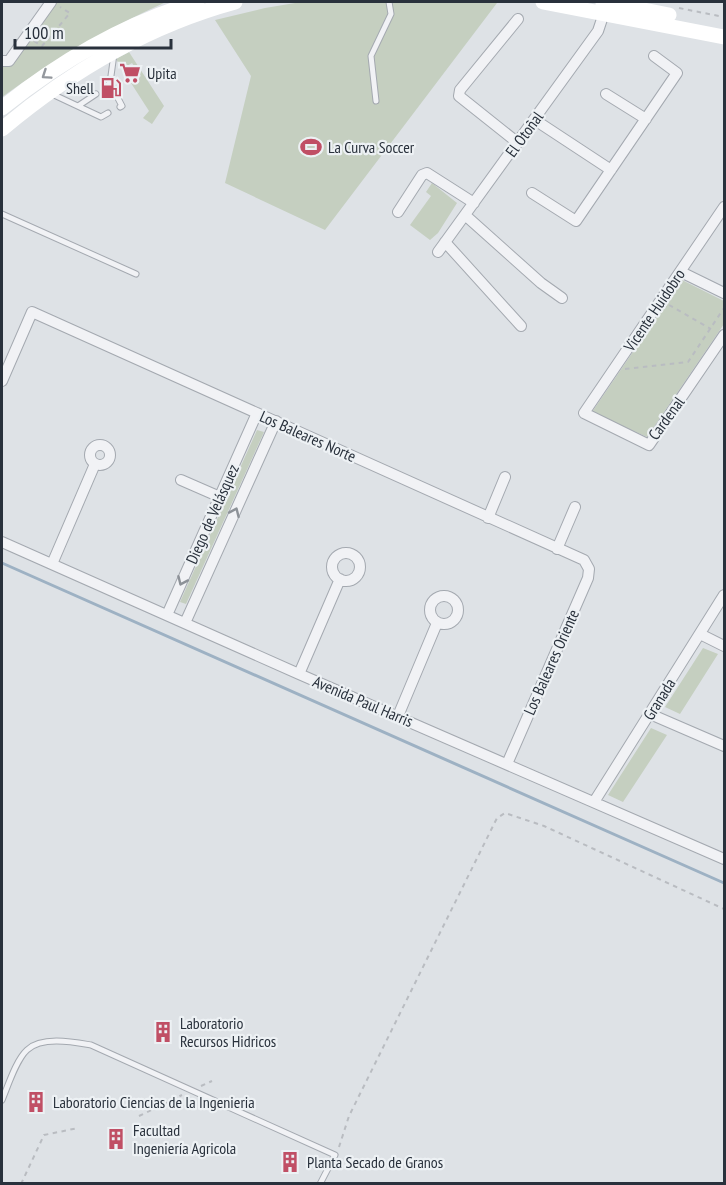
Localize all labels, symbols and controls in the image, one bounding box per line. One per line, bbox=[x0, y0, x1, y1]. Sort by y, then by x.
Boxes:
scale bar bbox=[15, 12, 171, 50]
text: 100 m bbox=[24, 21, 64, 44]
supermarket icon: Upita bbox=[118, 61, 142, 85]
place label: Upita bbox=[147, 63, 177, 83]
one-way arrow bbox=[42, 68, 53, 79]
fuel station icon: Shell bbox=[99, 76, 123, 100]
place label: Shell bbox=[66, 78, 94, 98]
street label: El Otoñal bbox=[501, 107, 547, 161]
sports icon: La Curva Soccer bbox=[299, 135, 323, 159]
place label: La Curva Soccer bbox=[328, 137, 415, 157]
street label: Vicente Huidobro bbox=[619, 265, 689, 356]
street label: Cardenal bbox=[644, 392, 689, 444]
street label: Los Baleares Norte bbox=[257, 406, 359, 466]
street label: Diego de Velásquez bbox=[181, 461, 243, 567]
one-way arrow bbox=[228, 507, 240, 518]
one-way arrow bbox=[178, 575, 190, 586]
street label: Los Baleares Oriente bbox=[519, 606, 583, 718]
street label: Avenida Paul Harris bbox=[310, 671, 416, 731]
street label: Granada bbox=[638, 674, 680, 724]
place label: Laboratorio Recursos Hidricos bbox=[180, 1013, 276, 1051]
building icon: Laboratorio Recursos Hidricos bbox=[151, 1020, 175, 1044]
building icon: Laboratorio Ciencias de la Ingenieria bbox=[24, 1090, 48, 1114]
place label: Laboratorio Ciencias de la Ingenieria bbox=[53, 1092, 255, 1112]
place label: Facultad Ingeniería Agricola bbox=[133, 1120, 236, 1158]
building icon: Facultad Ingeniería Agricola bbox=[104, 1127, 128, 1151]
building icon: Planta Secado de Granos bbox=[278, 1150, 302, 1174]
place label: Planta Secado de Granos bbox=[307, 1152, 443, 1172]

